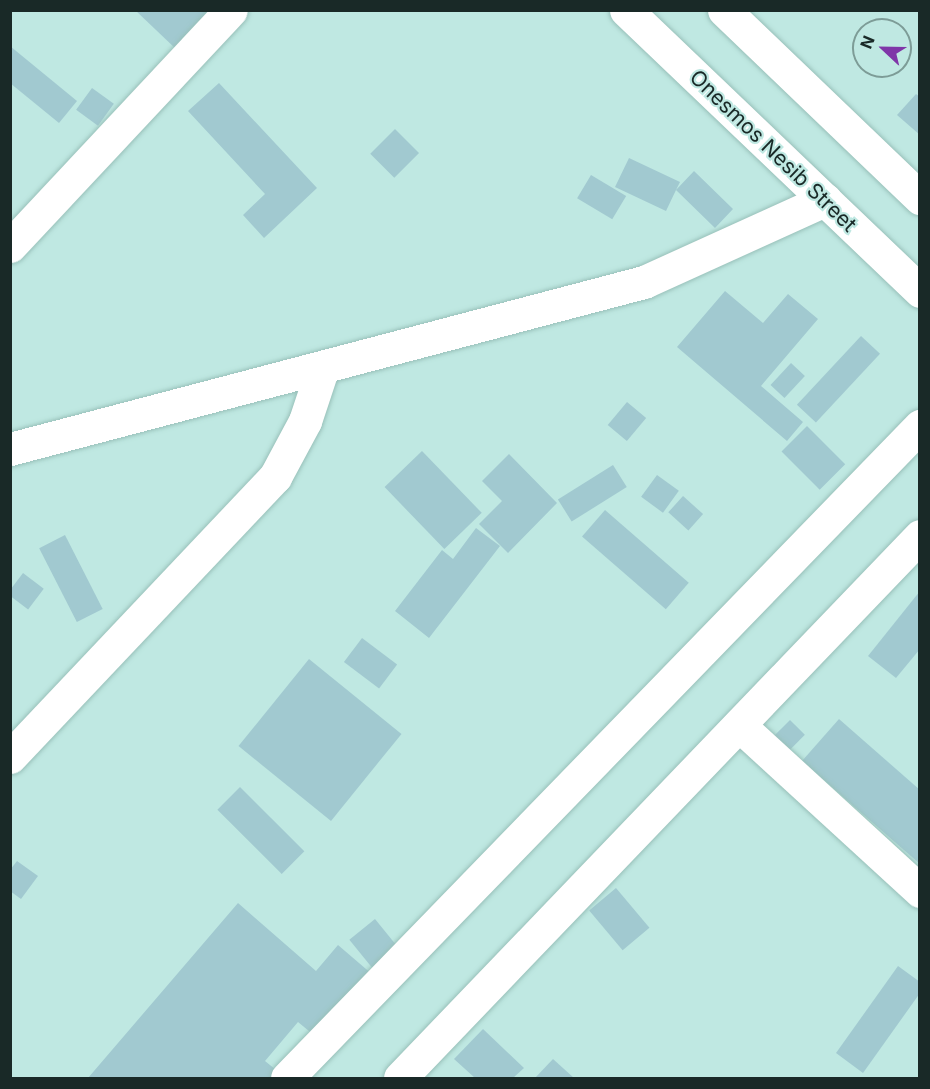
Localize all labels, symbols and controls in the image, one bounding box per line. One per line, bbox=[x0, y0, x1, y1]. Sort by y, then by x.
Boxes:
north arrow bbox=[852, 18, 912, 78]
text: N bbox=[856, 33, 879, 51]
street label: Onesmos Nesib Street bbox=[684, 65, 862, 237]

